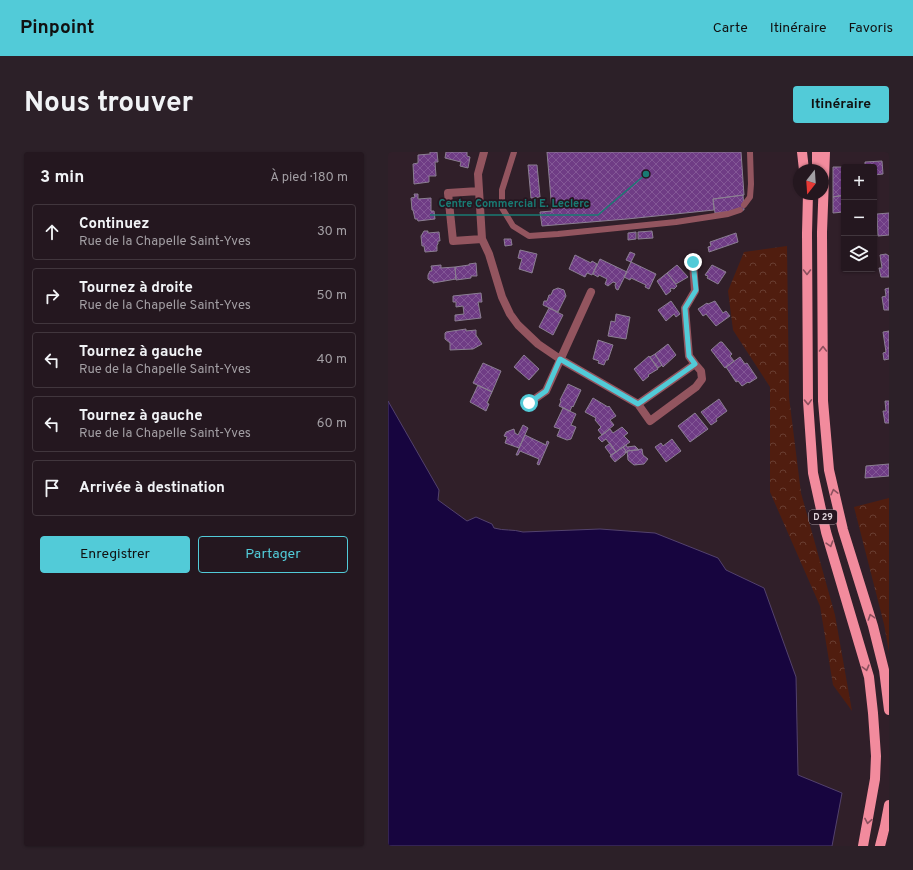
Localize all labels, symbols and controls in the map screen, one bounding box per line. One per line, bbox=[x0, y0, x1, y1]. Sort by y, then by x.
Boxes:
text: Pinpoint bbox=[20, 16, 95, 40]
text: Carte bbox=[713, 20, 748, 37]
text: Itinéraire bbox=[770, 20, 827, 37]
text: Favoris bbox=[849, 20, 893, 37]
text: Nous trouver bbox=[24, 86, 193, 122]
button: Itinéraire bbox=[793, 86, 889, 123]
north arrow bbox=[793, 164, 829, 200]
map controls bbox=[841, 164, 877, 272]
button: + bbox=[841, 164, 877, 200]
text: 3 min bbox=[40, 167, 84, 189]
text: À pied · 180 m bbox=[270, 170, 348, 186]
callout: Centre Commercial E. Leclerc bbox=[430, 192, 598, 215]
text: Centre Commercial E. Leclerc bbox=[438, 197, 590, 211]
button: − bbox=[841, 200, 877, 236]
text: Continuez bbox=[79, 215, 149, 234]
icon: ahead bbox=[41, 221, 63, 243]
text: 30 m bbox=[317, 224, 347, 240]
text: Rue de la Chapelle Saint-Yves bbox=[79, 234, 251, 250]
button: layers bbox=[841, 236, 877, 272]
route end bbox=[684, 253, 702, 271]
one-way arrow bbox=[803, 269, 811, 275]
text: Tournez à droite bbox=[79, 279, 193, 298]
icon: right bbox=[41, 285, 63, 307]
text: 50 m bbox=[317, 288, 347, 304]
text: Rue de la Chapelle Saint-Yves bbox=[79, 298, 251, 314]
text: Tournez à gauche bbox=[79, 343, 203, 362]
one-way arrow bbox=[818, 346, 827, 352]
icon: left bbox=[41, 349, 63, 371]
text: 40 m bbox=[317, 352, 347, 368]
text: Rue de la Chapelle Saint-Yves bbox=[79, 362, 251, 378]
route start bbox=[520, 394, 538, 412]
one-way arrow bbox=[804, 399, 812, 405]
text: Tournez à gauche bbox=[79, 407, 203, 426]
icon: left bbox=[41, 413, 63, 435]
text: 60 m bbox=[317, 416, 347, 432]
text: Rue de la Chapelle Saint-Yves bbox=[79, 426, 251, 442]
icon: arrive bbox=[41, 477, 63, 499]
text: Arrivée à destination bbox=[79, 479, 225, 498]
one-way arrow bbox=[830, 489, 839, 496]
road number: D 29 bbox=[809, 510, 837, 524]
button: Enregistrer bbox=[40, 536, 190, 573]
button: Partager bbox=[198, 536, 348, 573]
one-way arrow bbox=[825, 540, 834, 547]
one-way arrow bbox=[867, 614, 875, 621]
one-way arrow bbox=[861, 665, 870, 672]
one-way arrow bbox=[864, 818, 873, 824]

